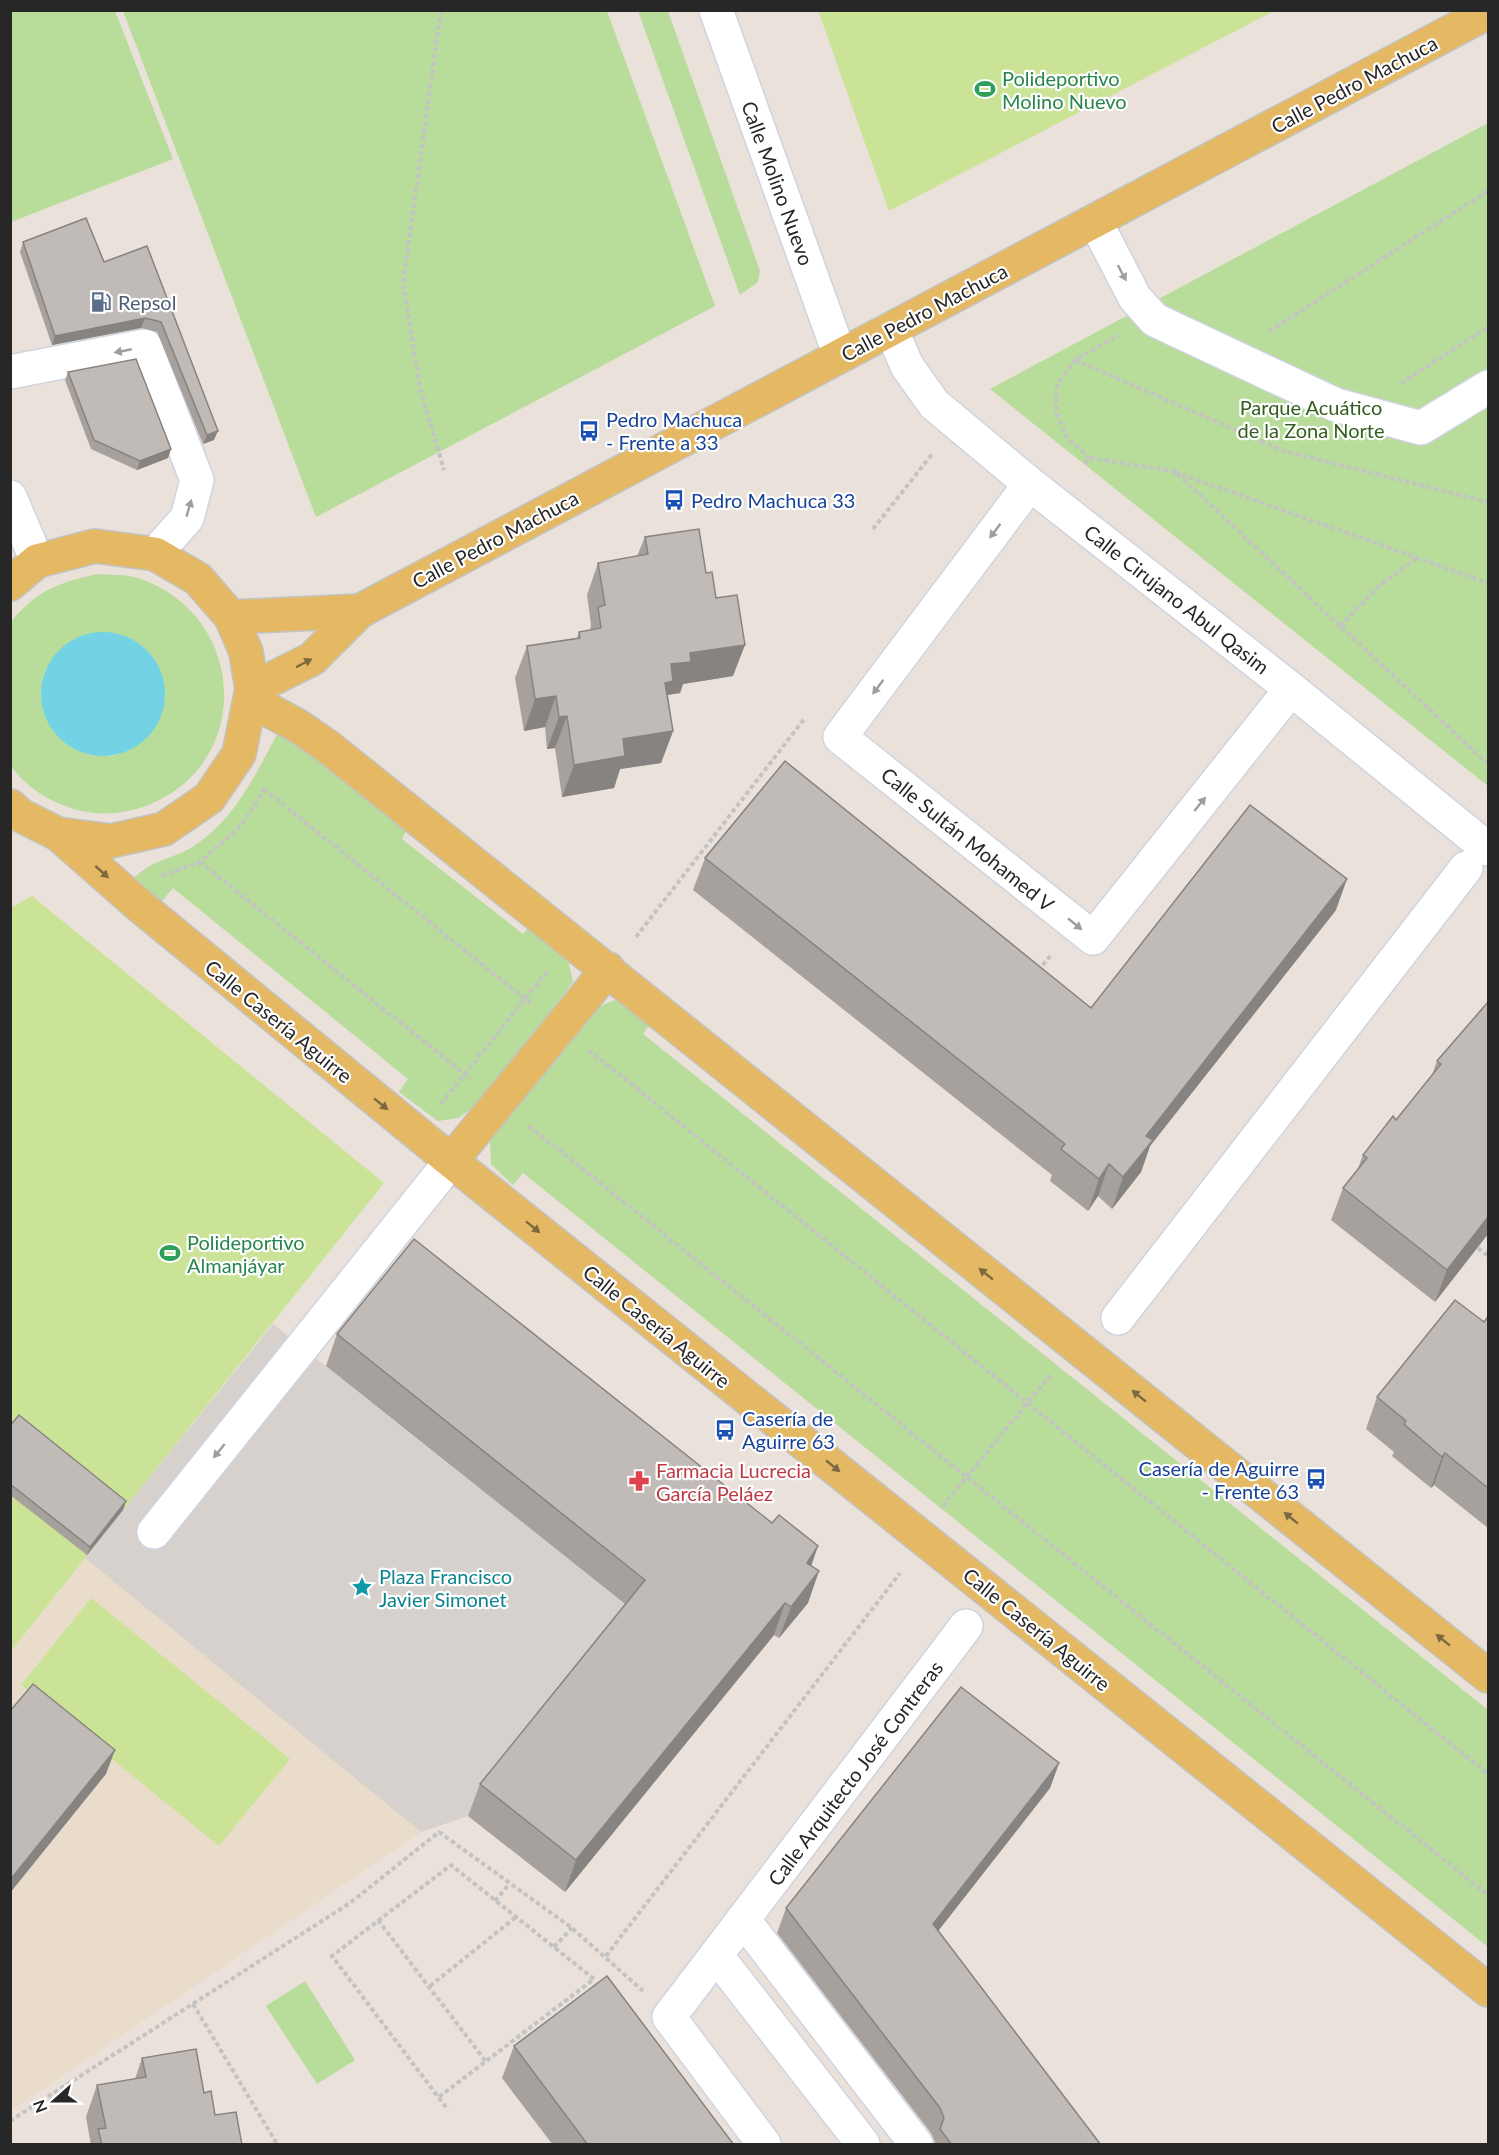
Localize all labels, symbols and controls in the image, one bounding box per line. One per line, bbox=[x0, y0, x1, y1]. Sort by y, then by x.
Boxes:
street label: Calle Pedro Machuca bbox=[1267, 30, 1441, 138]
place label: Polideportivo Molino Nuevo bbox=[1002, 66, 1127, 113]
sports icon: Polideportivo Molino Nuevo bbox=[973, 77, 997, 101]
street label: Calle Molino Nuevo bbox=[737, 98, 819, 268]
street label: Calle Pedro Machuca bbox=[837, 258, 1011, 366]
one-way arrow bbox=[1117, 265, 1127, 282]
fuel station icon: Repsol bbox=[89, 290, 113, 314]
place label: Repsol bbox=[118, 290, 176, 314]
one-way arrow bbox=[113, 346, 132, 355]
park label: Parque Acuático de la Zona Norte bbox=[1237, 395, 1385, 442]
place label: Pedro Machuca - Frente a 33 bbox=[606, 407, 742, 454]
bus stop icon: Pedro Machuca - Frente a 33 bbox=[577, 419, 601, 443]
street label: Calle Pedro Machuca bbox=[408, 485, 582, 593]
bus stop icon: Pedro Machuca 33 bbox=[662, 488, 686, 512]
place label: Pedro Machuca 33 bbox=[691, 488, 855, 512]
one-way arrow bbox=[185, 499, 195, 517]
street label: Calle Cirujano Abul Qasim bbox=[1080, 519, 1274, 679]
one-way arrow bbox=[989, 523, 1001, 539]
one-way arrow bbox=[296, 658, 313, 667]
one-way arrow bbox=[872, 679, 884, 695]
street label: Calle Sultán Mohamed V bbox=[877, 762, 1060, 916]
one-way arrow bbox=[1193, 796, 1206, 811]
one-way arrow bbox=[94, 865, 109, 878]
one-way arrow bbox=[1067, 918, 1083, 931]
street label: Calle Casería Aguirre bbox=[201, 954, 357, 1088]
one-way arrow bbox=[373, 1097, 388, 1110]
one-way arrow bbox=[525, 1220, 541, 1233]
place label: Polideportivo Almanjáyar bbox=[187, 1230, 305, 1277]
sports icon: Polideportivo Almanjáyar bbox=[158, 1241, 182, 1265]
street label: Calle Casería Aguirre bbox=[579, 1259, 735, 1393]
one-way arrow bbox=[979, 1268, 994, 1281]
one-way arrow bbox=[1131, 1390, 1146, 1402]
place label: Casería de Aguirre 63 bbox=[742, 1406, 835, 1453]
bus stop icon: Casería de Aguirre 63 bbox=[713, 1418, 737, 1442]
one-way arrow bbox=[213, 1443, 225, 1458]
place label: Casería de Aguirre - Frente 63 bbox=[1139, 1456, 1299, 1503]
place label: Farmacia Lucrecia García Peláez bbox=[656, 1458, 811, 1505]
one-way arrow bbox=[825, 1459, 841, 1472]
bus stop icon: Casería de Aguirre - Frente 63 bbox=[1304, 1467, 1328, 1491]
pharmacy icon: Farmacia Lucrecia García Peláez bbox=[627, 1469, 651, 1493]
one-way arrow bbox=[1283, 1512, 1298, 1524]
street label: Calle Casería Aguirre bbox=[959, 1562, 1115, 1696]
place label: Plaza Francisco Javier Simonet bbox=[379, 1564, 512, 1611]
place icon: Plaza Francisco Javier Simonet bbox=[350, 1575, 374, 1599]
one-way arrow bbox=[1435, 1633, 1451, 1646]
street label: Calle Arquitecto José Contreras bbox=[763, 1656, 947, 1890]
north arrow bbox=[24, 2071, 84, 2131]
text: N bbox=[28, 2097, 51, 2116]

